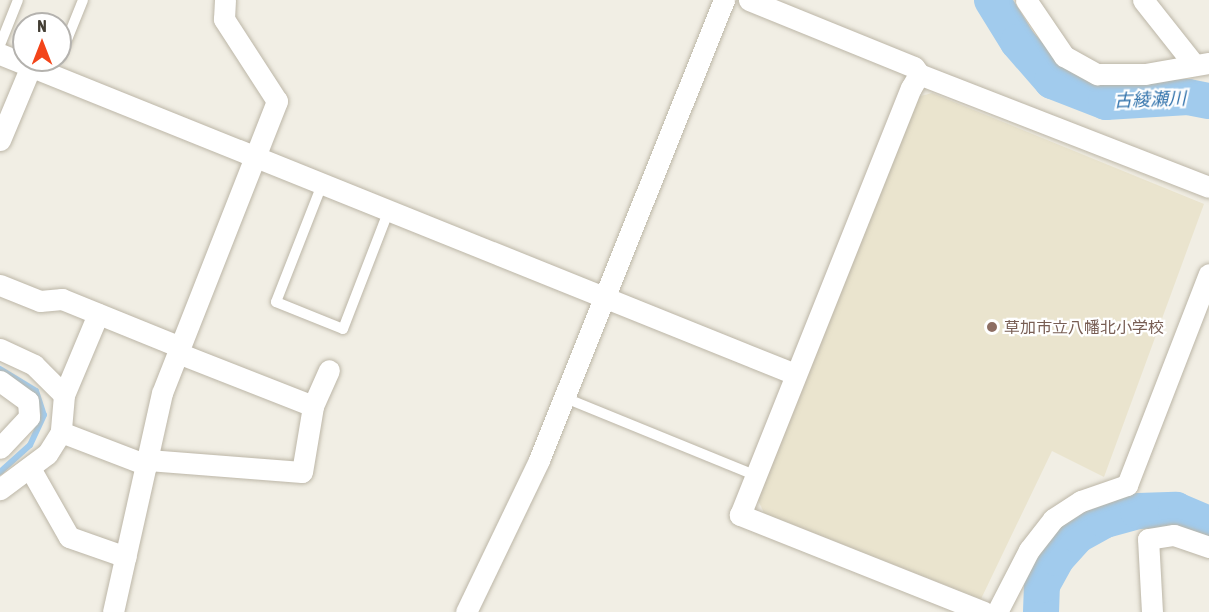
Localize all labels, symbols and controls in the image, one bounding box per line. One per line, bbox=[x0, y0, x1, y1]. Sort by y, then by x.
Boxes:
north arrow bbox=[12, 12, 72, 72]
text: N bbox=[37, 17, 47, 35]
water label: 古綾瀬川 bbox=[1114, 88, 1186, 112]
place label: 草加市立八幡北小学校 bbox=[1004, 317, 1164, 337]
marker: 草加市立八幡北小学校 bbox=[985, 320, 999, 334]

